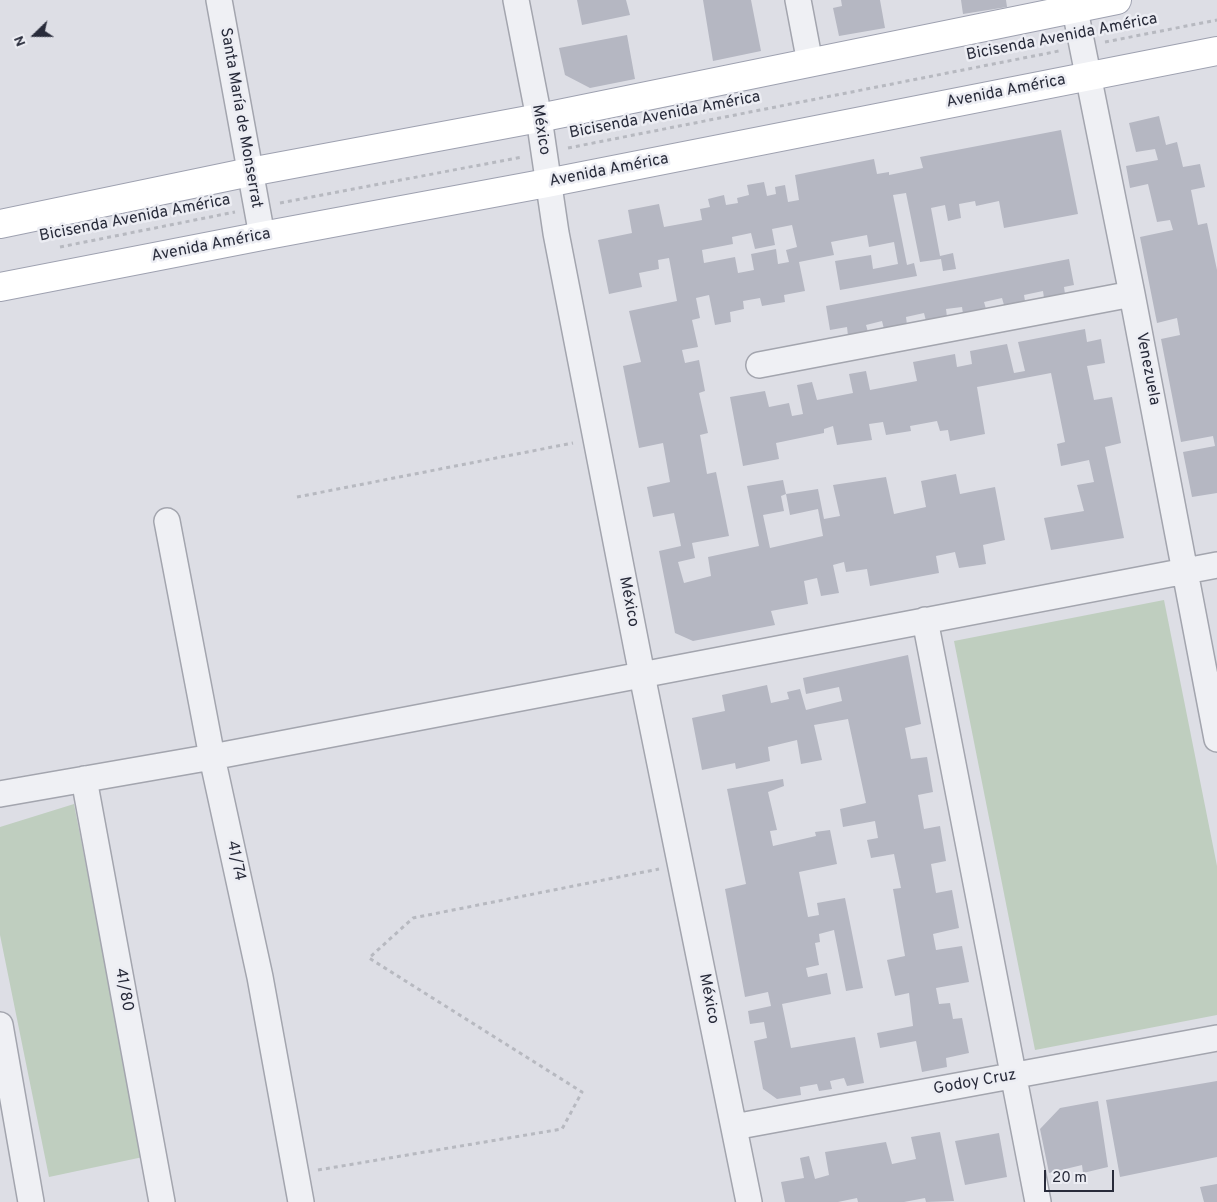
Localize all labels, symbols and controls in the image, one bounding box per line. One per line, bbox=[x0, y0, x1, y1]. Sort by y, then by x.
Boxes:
north arrow bbox=[10, 10, 60, 60]
street label: Bicisenda Avenida América bbox=[965, 10, 1159, 66]
street label: Santa María de Monserrat bbox=[215, 26, 265, 210]
text: N bbox=[11, 33, 30, 49]
street label: Avenida América bbox=[945, 71, 1067, 113]
street label: Bicisenda Avenida América bbox=[568, 88, 762, 144]
street label: México bbox=[527, 103, 553, 157]
street label: Avenida América bbox=[548, 150, 670, 192]
street label: Bicisenda Avenida América bbox=[38, 191, 232, 247]
street label: Avenida América bbox=[150, 225, 272, 267]
street label: Venezuela bbox=[1131, 331, 1163, 407]
street label: México bbox=[614, 575, 642, 629]
street label: 41/74 bbox=[221, 839, 249, 883]
street label: 41/80 bbox=[110, 967, 136, 1013]
street label: México bbox=[694, 972, 722, 1026]
street label: Godoy Cruz bbox=[932, 1066, 1018, 1100]
scale bar bbox=[1047, 1160, 1117, 1192]
text: 20 m bbox=[1052, 1169, 1087, 1188]

